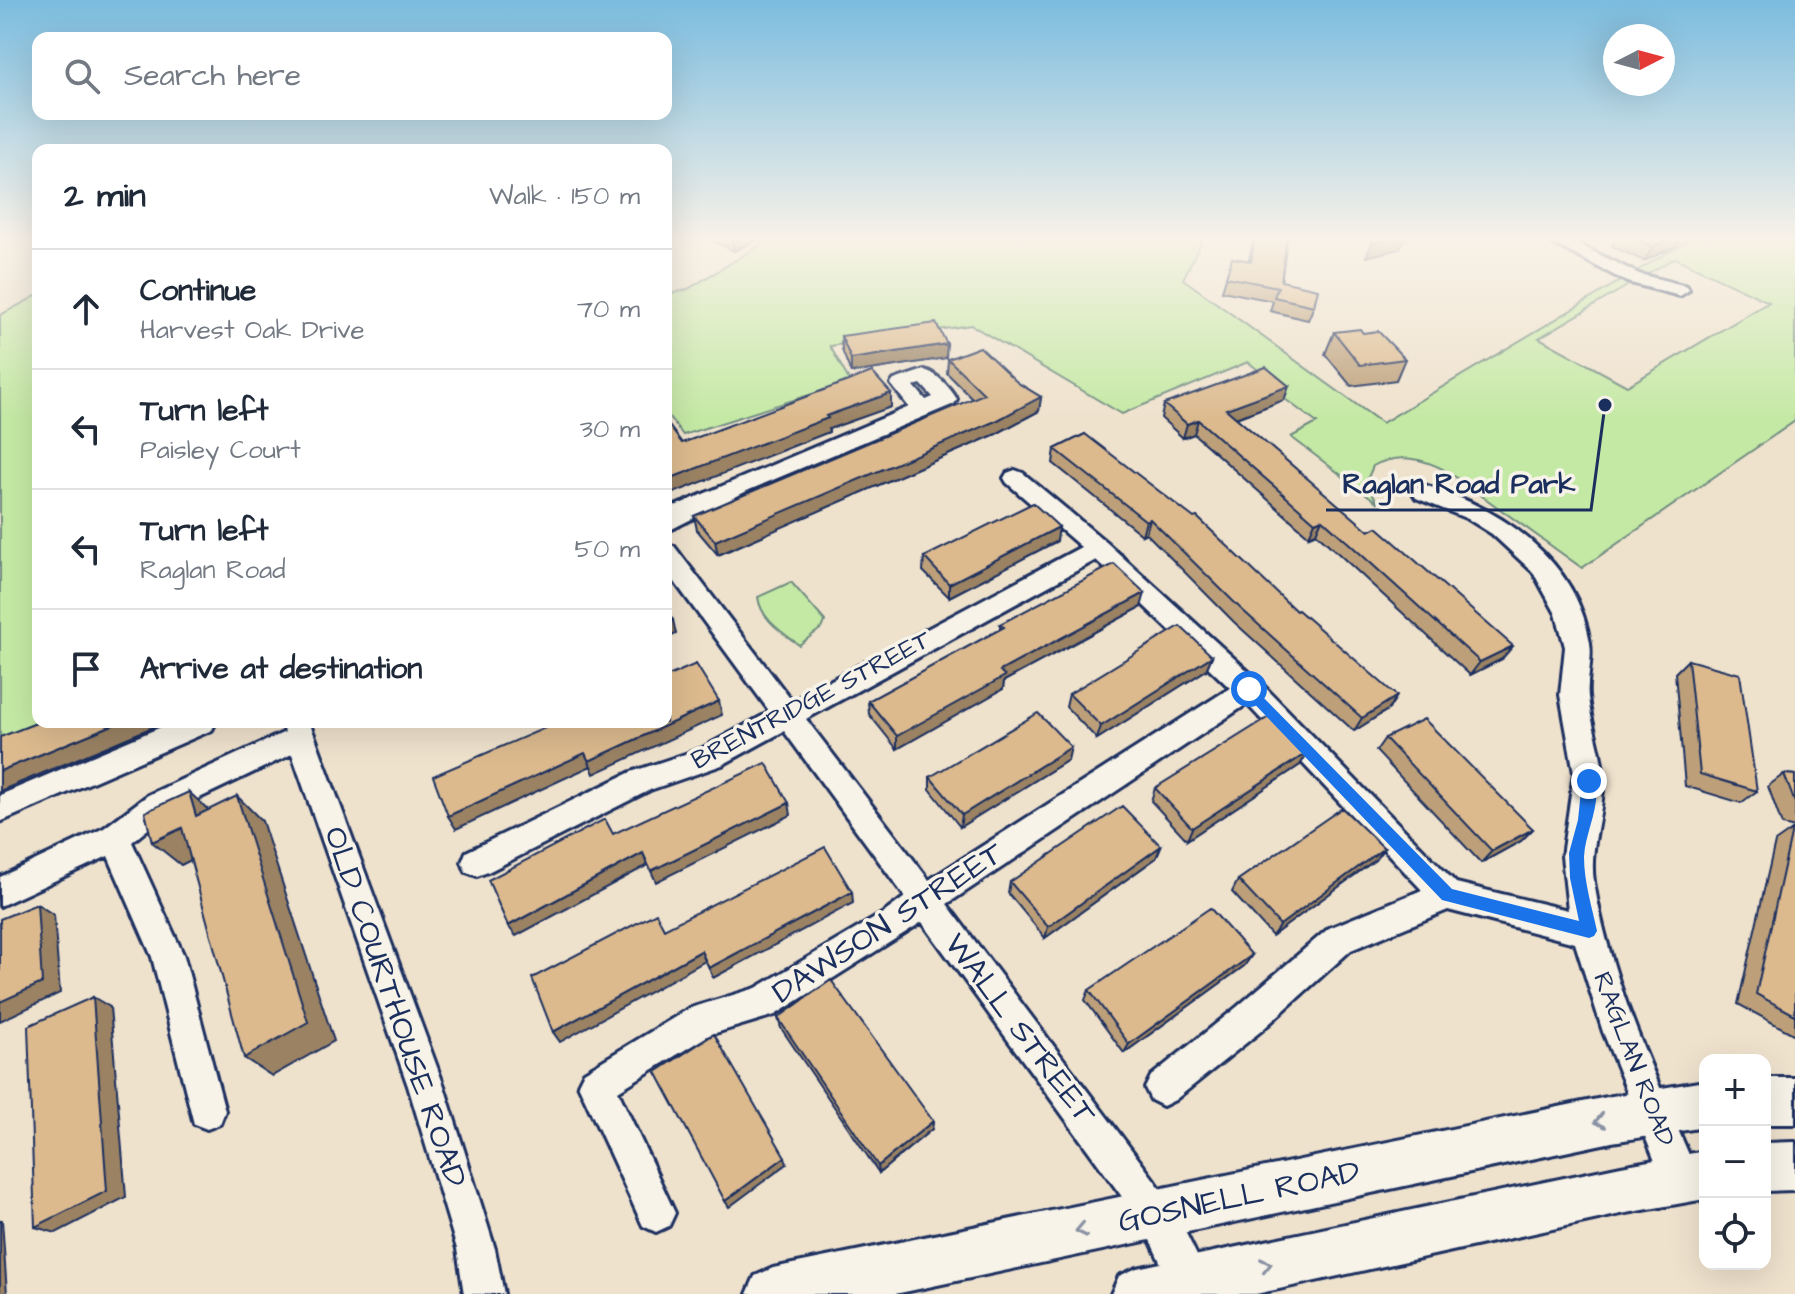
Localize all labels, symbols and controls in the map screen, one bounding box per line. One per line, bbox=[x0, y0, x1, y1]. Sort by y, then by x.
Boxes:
north arrow bbox=[1603, 24, 1675, 96]
search box bbox=[32, 32, 672, 120]
icon: search bbox=[60, 54, 104, 98]
text: Search here bbox=[124, 55, 301, 97]
text: 2 min bbox=[64, 172, 146, 220]
text: Walk · 150 m bbox=[489, 178, 640, 214]
text: Continue bbox=[140, 270, 256, 312]
icon: ahead bbox=[64, 287, 108, 331]
text: 70 m bbox=[577, 291, 640, 327]
text: Harvest Oak Drive bbox=[140, 312, 365, 348]
text: Turn left bbox=[140, 390, 268, 432]
icon: left bbox=[64, 407, 108, 451]
text: 30 m bbox=[580, 411, 640, 447]
text: Paisley Court bbox=[140, 432, 301, 468]
callout: Raglan Road Park bbox=[1326, 458, 1591, 510]
text: Raglan Road Park bbox=[1343, 465, 1576, 506]
text: Turn left bbox=[140, 510, 268, 552]
icon: left bbox=[64, 527, 108, 571]
text: 50 m bbox=[575, 531, 640, 567]
text: Raglan Road bbox=[140, 552, 286, 588]
street label: BRENTRIDGE STREET bbox=[685, 621, 938, 778]
icon: arrive bbox=[64, 647, 108, 691]
text: Arrive at destination bbox=[140, 648, 422, 690]
route start bbox=[1231, 671, 1267, 707]
route end bbox=[1571, 763, 1607, 799]
street label: OLD COURTHOUSE ROAD bbox=[312, 821, 478, 1193]
street label: DAWSON STREET bbox=[764, 831, 1012, 1015]
street label: WALL STREET bbox=[933, 924, 1107, 1134]
street label: RAGLAN ROAD bbox=[1584, 967, 1684, 1151]
map controls bbox=[1699, 1054, 1771, 1270]
button: + bbox=[1699, 1054, 1771, 1126]
one-way arrow bbox=[1594, 1112, 1608, 1129]
button: − bbox=[1699, 1126, 1771, 1198]
street label: GOSNELL ROAD bbox=[1114, 1149, 1364, 1245]
button: locate bbox=[1699, 1198, 1771, 1270]
one-way arrow bbox=[1074, 1221, 1088, 1238]
one-way arrow bbox=[1259, 1258, 1273, 1275]

